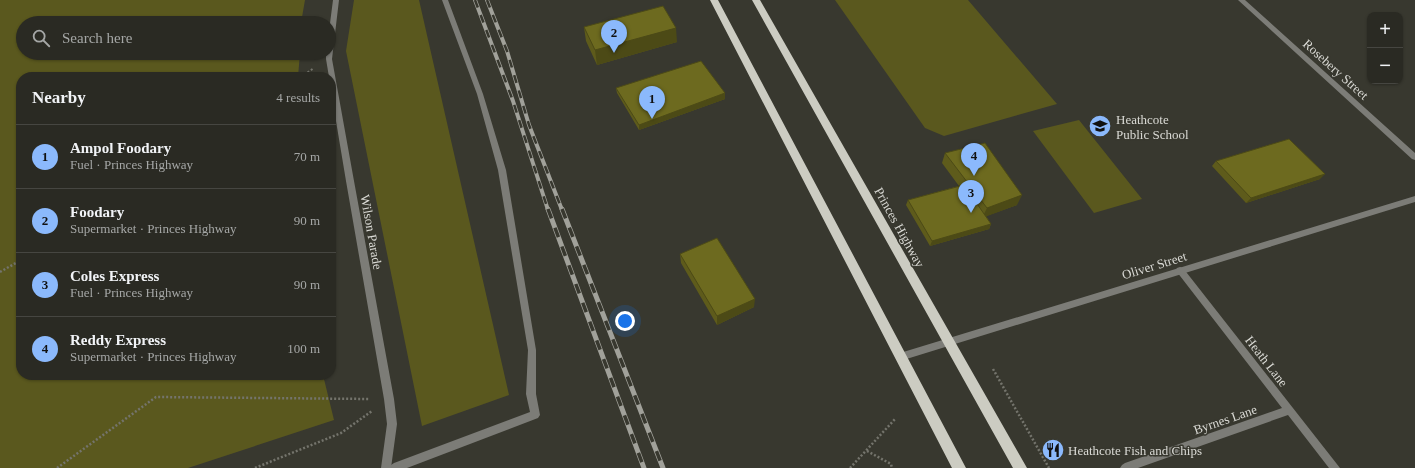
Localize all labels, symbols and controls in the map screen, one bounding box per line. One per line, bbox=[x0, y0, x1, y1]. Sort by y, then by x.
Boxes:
map controls bbox=[1367, 12, 1403, 84]
button: + bbox=[1367, 12, 1403, 48]
search box bbox=[16, 16, 336, 60]
pin: 2 bbox=[601, 20, 627, 53]
icon: search bbox=[30, 27, 52, 49]
text: Search here bbox=[62, 30, 132, 46]
street label: Rosebery Street bbox=[1300, 36, 1372, 103]
button: − bbox=[1367, 48, 1403, 84]
pin: 1 bbox=[639, 86, 665, 119]
text: Nearby bbox=[32, 88, 86, 107]
text: 4 results bbox=[276, 90, 320, 105]
place label: Heathcote Public School bbox=[1116, 112, 1189, 142]
school or university icon: Heathcote Public School bbox=[1087, 113, 1113, 139]
text: Ampol Foodary bbox=[70, 140, 171, 156]
pin: 4 bbox=[961, 143, 987, 176]
text: 1 bbox=[42, 149, 48, 164]
text: 70 m bbox=[294, 149, 320, 164]
text: Fuel · Princes Highway bbox=[70, 157, 193, 172]
pin: 3 bbox=[958, 180, 984, 213]
street label: Princes Highway bbox=[871, 185, 928, 270]
street label: Wilson Parade bbox=[358, 194, 386, 271]
text: Foodary bbox=[70, 204, 124, 220]
text: 2 bbox=[42, 213, 48, 228]
text: 90 m bbox=[294, 213, 320, 228]
text: Supermarket · Princes Highway bbox=[70, 221, 236, 236]
street label: Oliver Street bbox=[1120, 248, 1189, 282]
text: Coles Express bbox=[70, 268, 159, 284]
text: 3 bbox=[42, 277, 48, 292]
text: 90 m bbox=[294, 277, 320, 292]
text: Fuel · Princes Highway bbox=[70, 285, 193, 300]
your location bbox=[615, 311, 635, 331]
text: Reddy Express bbox=[70, 332, 166, 348]
street label: Heath Lane bbox=[1242, 333, 1291, 390]
text: 4 bbox=[42, 341, 48, 356]
text: 100 m bbox=[287, 341, 320, 356]
text: Supermarket · Princes Highway bbox=[70, 349, 236, 364]
street label: Byrnes Lane bbox=[1191, 402, 1259, 437]
restaurant icon: Heathcote Fish and Chips bbox=[1040, 437, 1066, 463]
place label: Heathcote Fish and Chips bbox=[1068, 443, 1202, 458]

